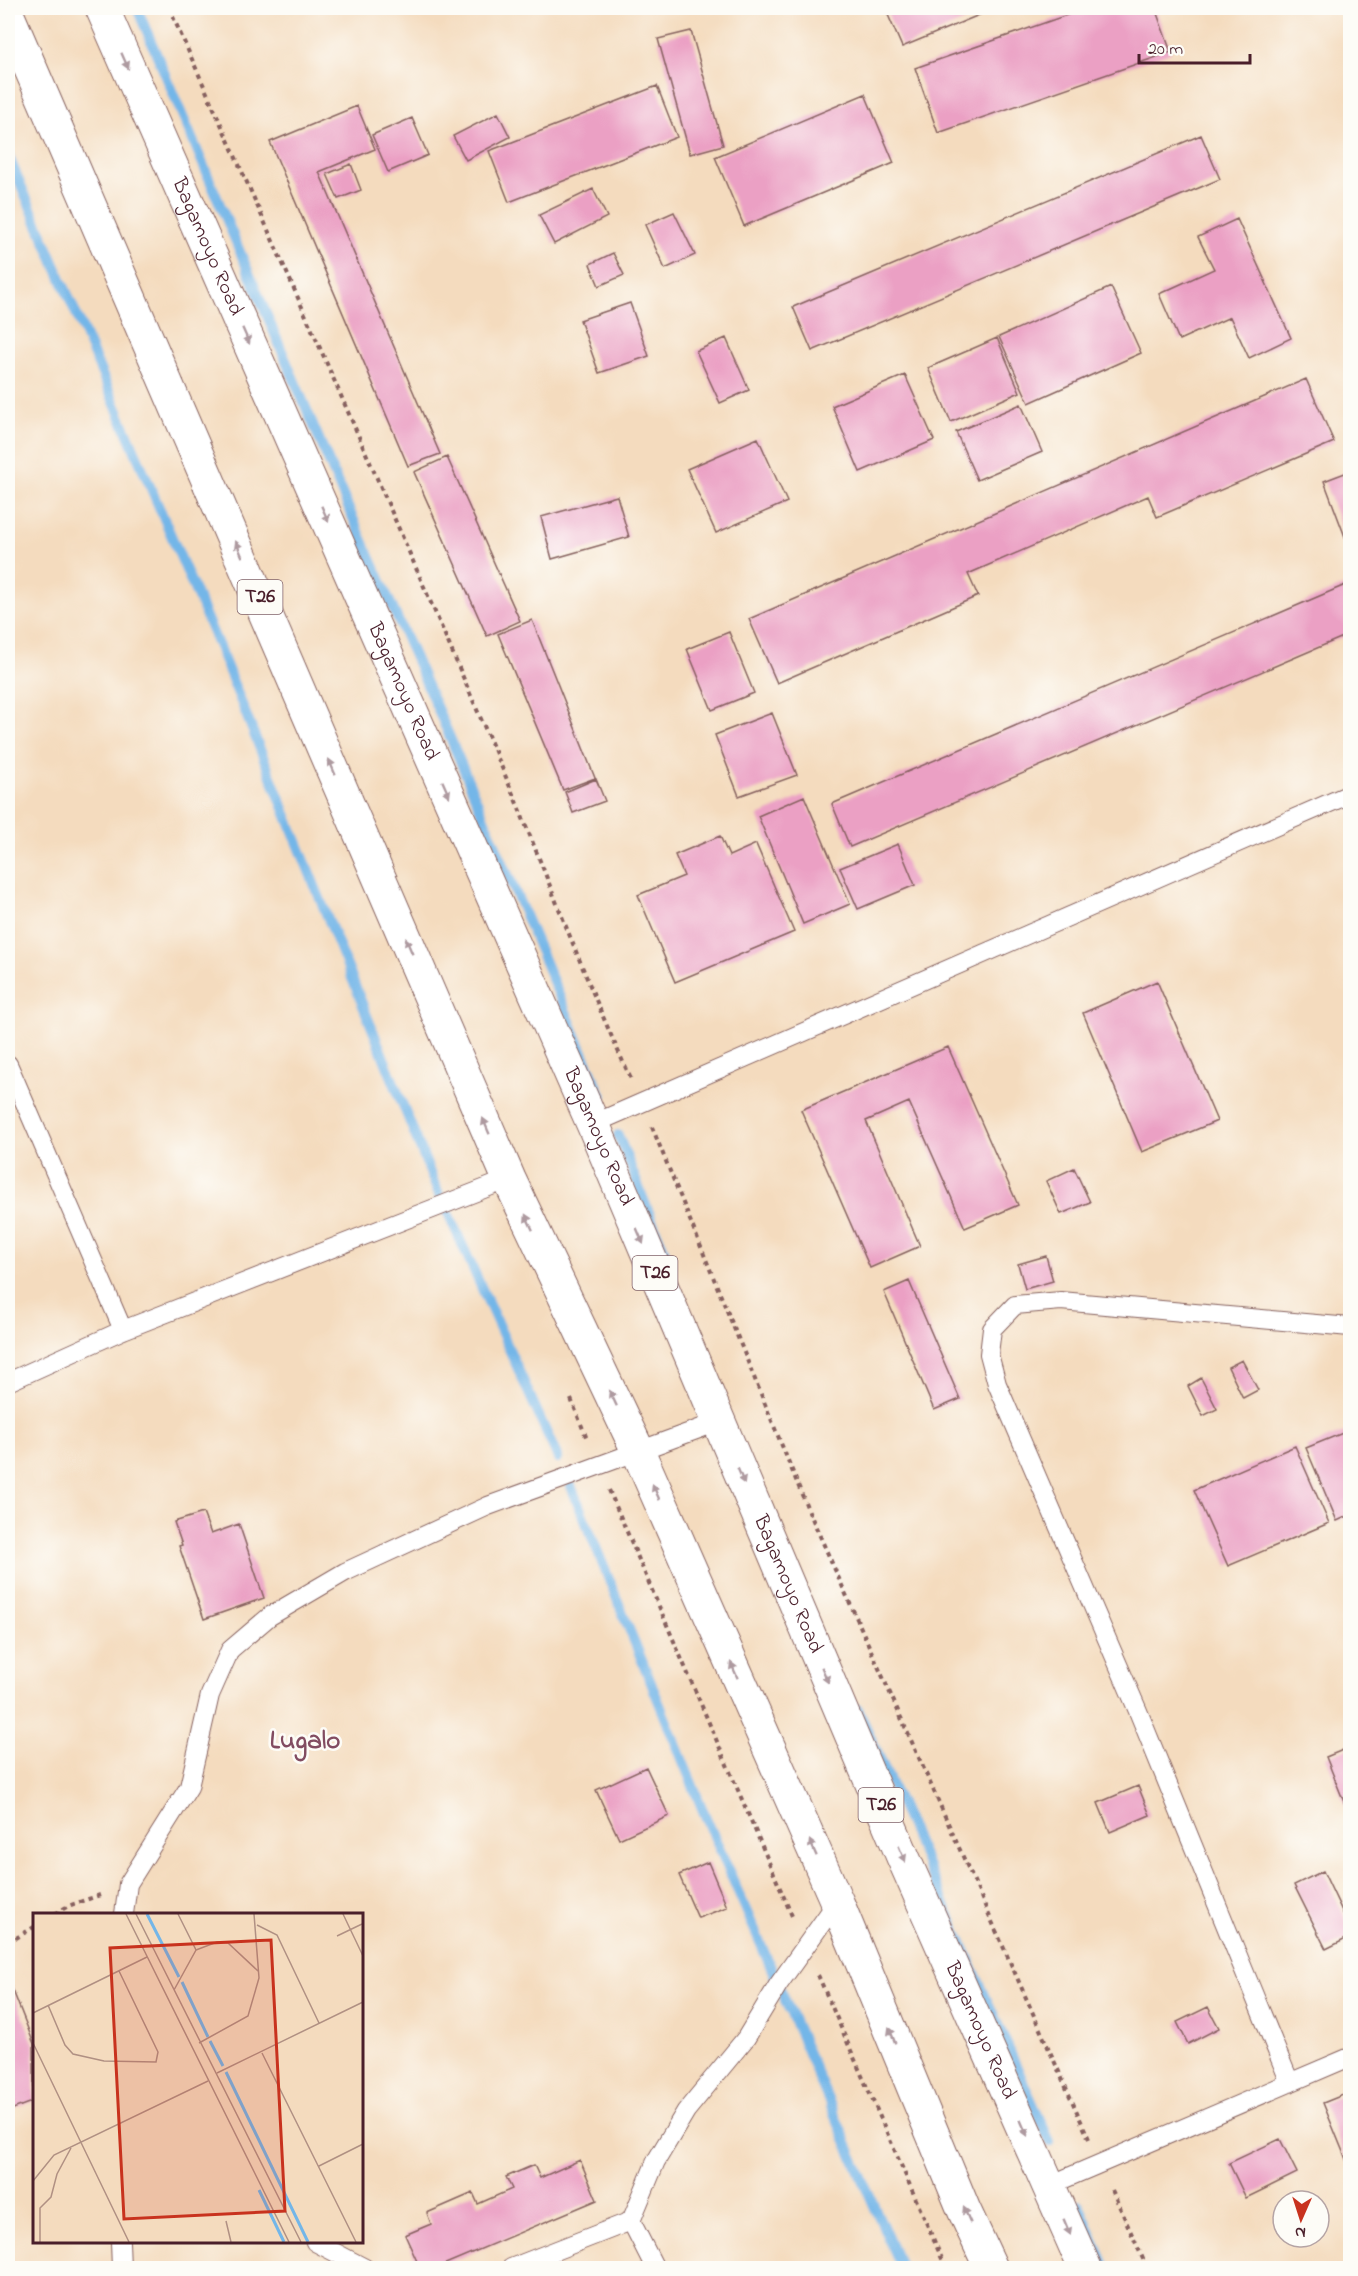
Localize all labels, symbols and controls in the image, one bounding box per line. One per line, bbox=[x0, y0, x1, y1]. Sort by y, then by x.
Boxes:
scale bar bbox=[1139, 27, 1250, 65]
text: 20 m bbox=[1148, 37, 1183, 63]
one-way arrow bbox=[121, 52, 131, 70]
street label: Bagamoyo Road bbox=[163, 172, 251, 321]
one-way arrow bbox=[241, 327, 251, 345]
one-way arrow bbox=[320, 506, 330, 524]
one-way arrow bbox=[234, 540, 244, 558]
road number: T26 bbox=[238, 580, 282, 614]
street label: Bagamoyo Road bbox=[359, 617, 446, 766]
one-way arrow bbox=[327, 758, 337, 776]
one-way arrow bbox=[441, 780, 450, 797]
one-way arrow bbox=[404, 937, 414, 955]
street label: Bagamoyo Road bbox=[555, 1062, 641, 1211]
one-way arrow bbox=[481, 1116, 491, 1134]
one-way arrow bbox=[525, 1214, 534, 1231]
one-way arrow bbox=[635, 1227, 645, 1245]
road number: T26 bbox=[632, 1256, 678, 1290]
one-way arrow bbox=[608, 1390, 617, 1407]
one-way arrow bbox=[736, 1468, 746, 1486]
one-way arrow bbox=[651, 1483, 660, 1500]
street label: Bagamoyo Road bbox=[745, 1510, 830, 1658]
one-way arrow bbox=[729, 1661, 739, 1679]
one-way arrow bbox=[821, 1666, 830, 1684]
district label: Lugalo bbox=[270, 1722, 340, 1762]
road number: T26 bbox=[858, 1788, 904, 1822]
one-way arrow bbox=[808, 1839, 818, 1857]
one-way arrow bbox=[897, 1846, 907, 1864]
inset map bbox=[33, 1913, 363, 2243]
street label: Bagamoyo Road bbox=[936, 1956, 1024, 2104]
one-way arrow bbox=[887, 2026, 896, 2044]
one-way arrow bbox=[1020, 2120, 1029, 2137]
north arrow bbox=[1271, 2189, 1331, 2249]
one-way arrow bbox=[962, 2206, 972, 2224]
one-way arrow bbox=[1063, 2218, 1072, 2235]
text: N bbox=[1294, 2220, 1306, 2244]

